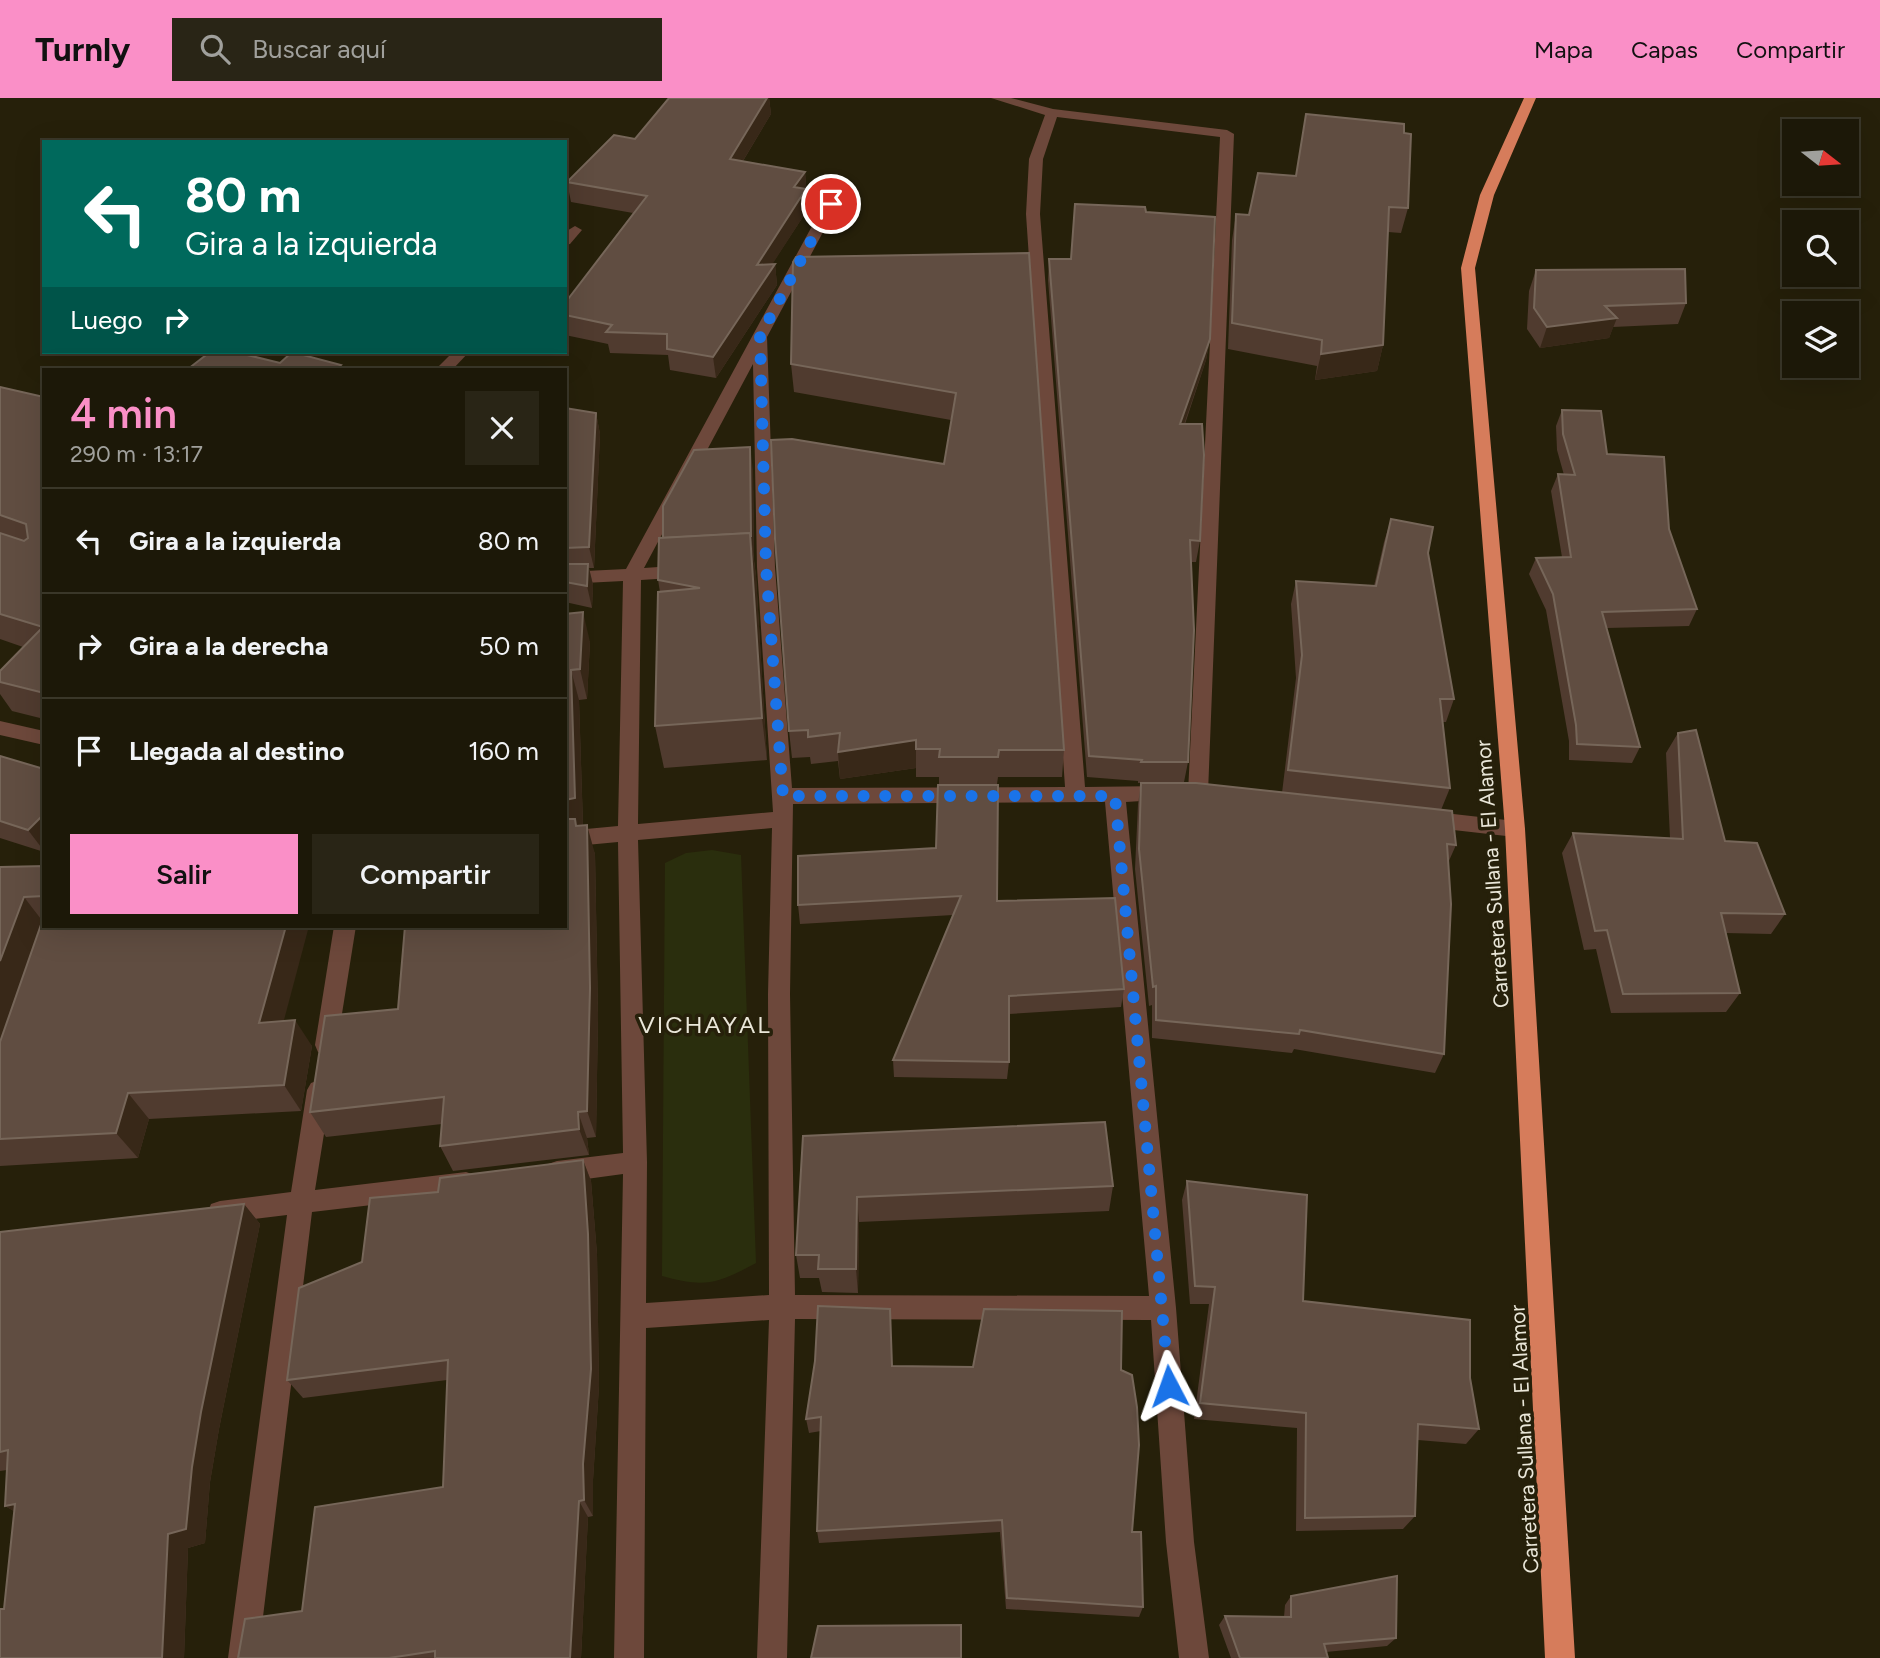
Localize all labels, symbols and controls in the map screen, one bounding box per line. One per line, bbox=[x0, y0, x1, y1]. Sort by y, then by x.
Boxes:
search box bbox=[172, 18, 662, 81]
text: Turnly bbox=[35, 30, 130, 69]
icon: search bbox=[196, 30, 234, 68]
text: Buscar aquí bbox=[252, 33, 386, 65]
text: Mapa bbox=[1534, 35, 1593, 64]
text: Capas bbox=[1631, 35, 1698, 64]
text: Compartir bbox=[1736, 35, 1845, 64]
north arrow bbox=[1782, 119, 1858, 196]
map controls bbox=[1782, 119, 1859, 378]
text: 80 m bbox=[185, 165, 301, 224]
icon: left bbox=[70, 168, 161, 259]
pin bbox=[801, 174, 861, 234]
icon: arrive bbox=[812, 185, 850, 223]
button: search bbox=[1782, 210, 1859, 287]
text: Gira a la izquierda bbox=[185, 225, 438, 263]
icon: right bbox=[157, 301, 195, 339]
button: layers bbox=[1782, 301, 1859, 378]
text: Luego bbox=[70, 304, 143, 336]
text: 4 min bbox=[70, 388, 177, 439]
button: close bbox=[465, 391, 539, 465]
text: 290 m · 13:17 bbox=[70, 440, 203, 468]
icon: left bbox=[70, 522, 108, 560]
text: Gira a la izquierda bbox=[129, 525, 341, 557]
text: 80 m bbox=[478, 525, 539, 557]
icon: right bbox=[70, 627, 108, 665]
text: Gira a la derecha bbox=[129, 630, 329, 662]
text: 50 m bbox=[479, 630, 539, 662]
icon: arrive bbox=[70, 732, 108, 770]
text: Llegada al destino bbox=[129, 735, 344, 767]
text: 160 m bbox=[468, 735, 539, 767]
street label: Carretera Sullana - El Alamor bbox=[1470, 739, 1514, 1009]
button: Salir bbox=[70, 834, 298, 914]
button: Compartir bbox=[312, 834, 539, 914]
district label: VICHAYAL bbox=[638, 1010, 772, 1039]
street label: Carretera Sullana - El Alamor bbox=[1504, 1304, 1544, 1574]
position arrow bbox=[1132, 1349, 1206, 1423]

